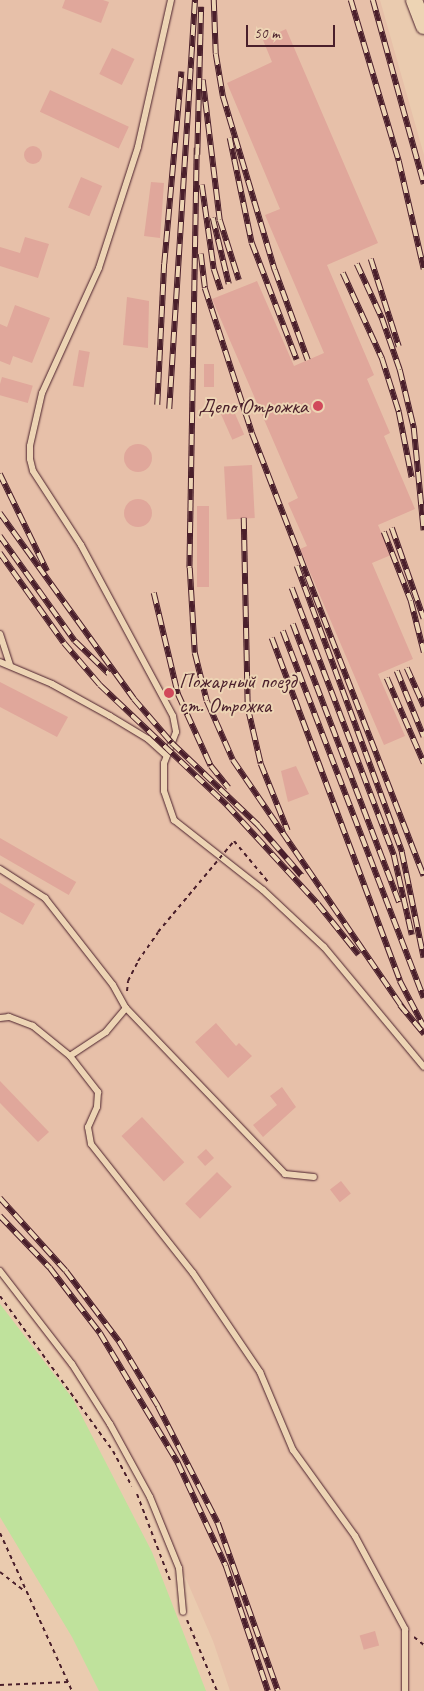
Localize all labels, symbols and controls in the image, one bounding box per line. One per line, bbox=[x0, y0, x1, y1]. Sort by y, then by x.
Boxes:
scale bar bbox=[249, 15, 338, 47]
text: 50 m bbox=[254, 24, 280, 43]
place label: Депо Отрожка bbox=[203, 393, 308, 419]
marker: Депо Отрожка bbox=[312, 400, 324, 412]
place label: Пожарный поезд ст. Отрожка bbox=[179, 668, 296, 718]
marker: Пожарный поезд ст. Отрожка bbox=[163, 687, 175, 699]

